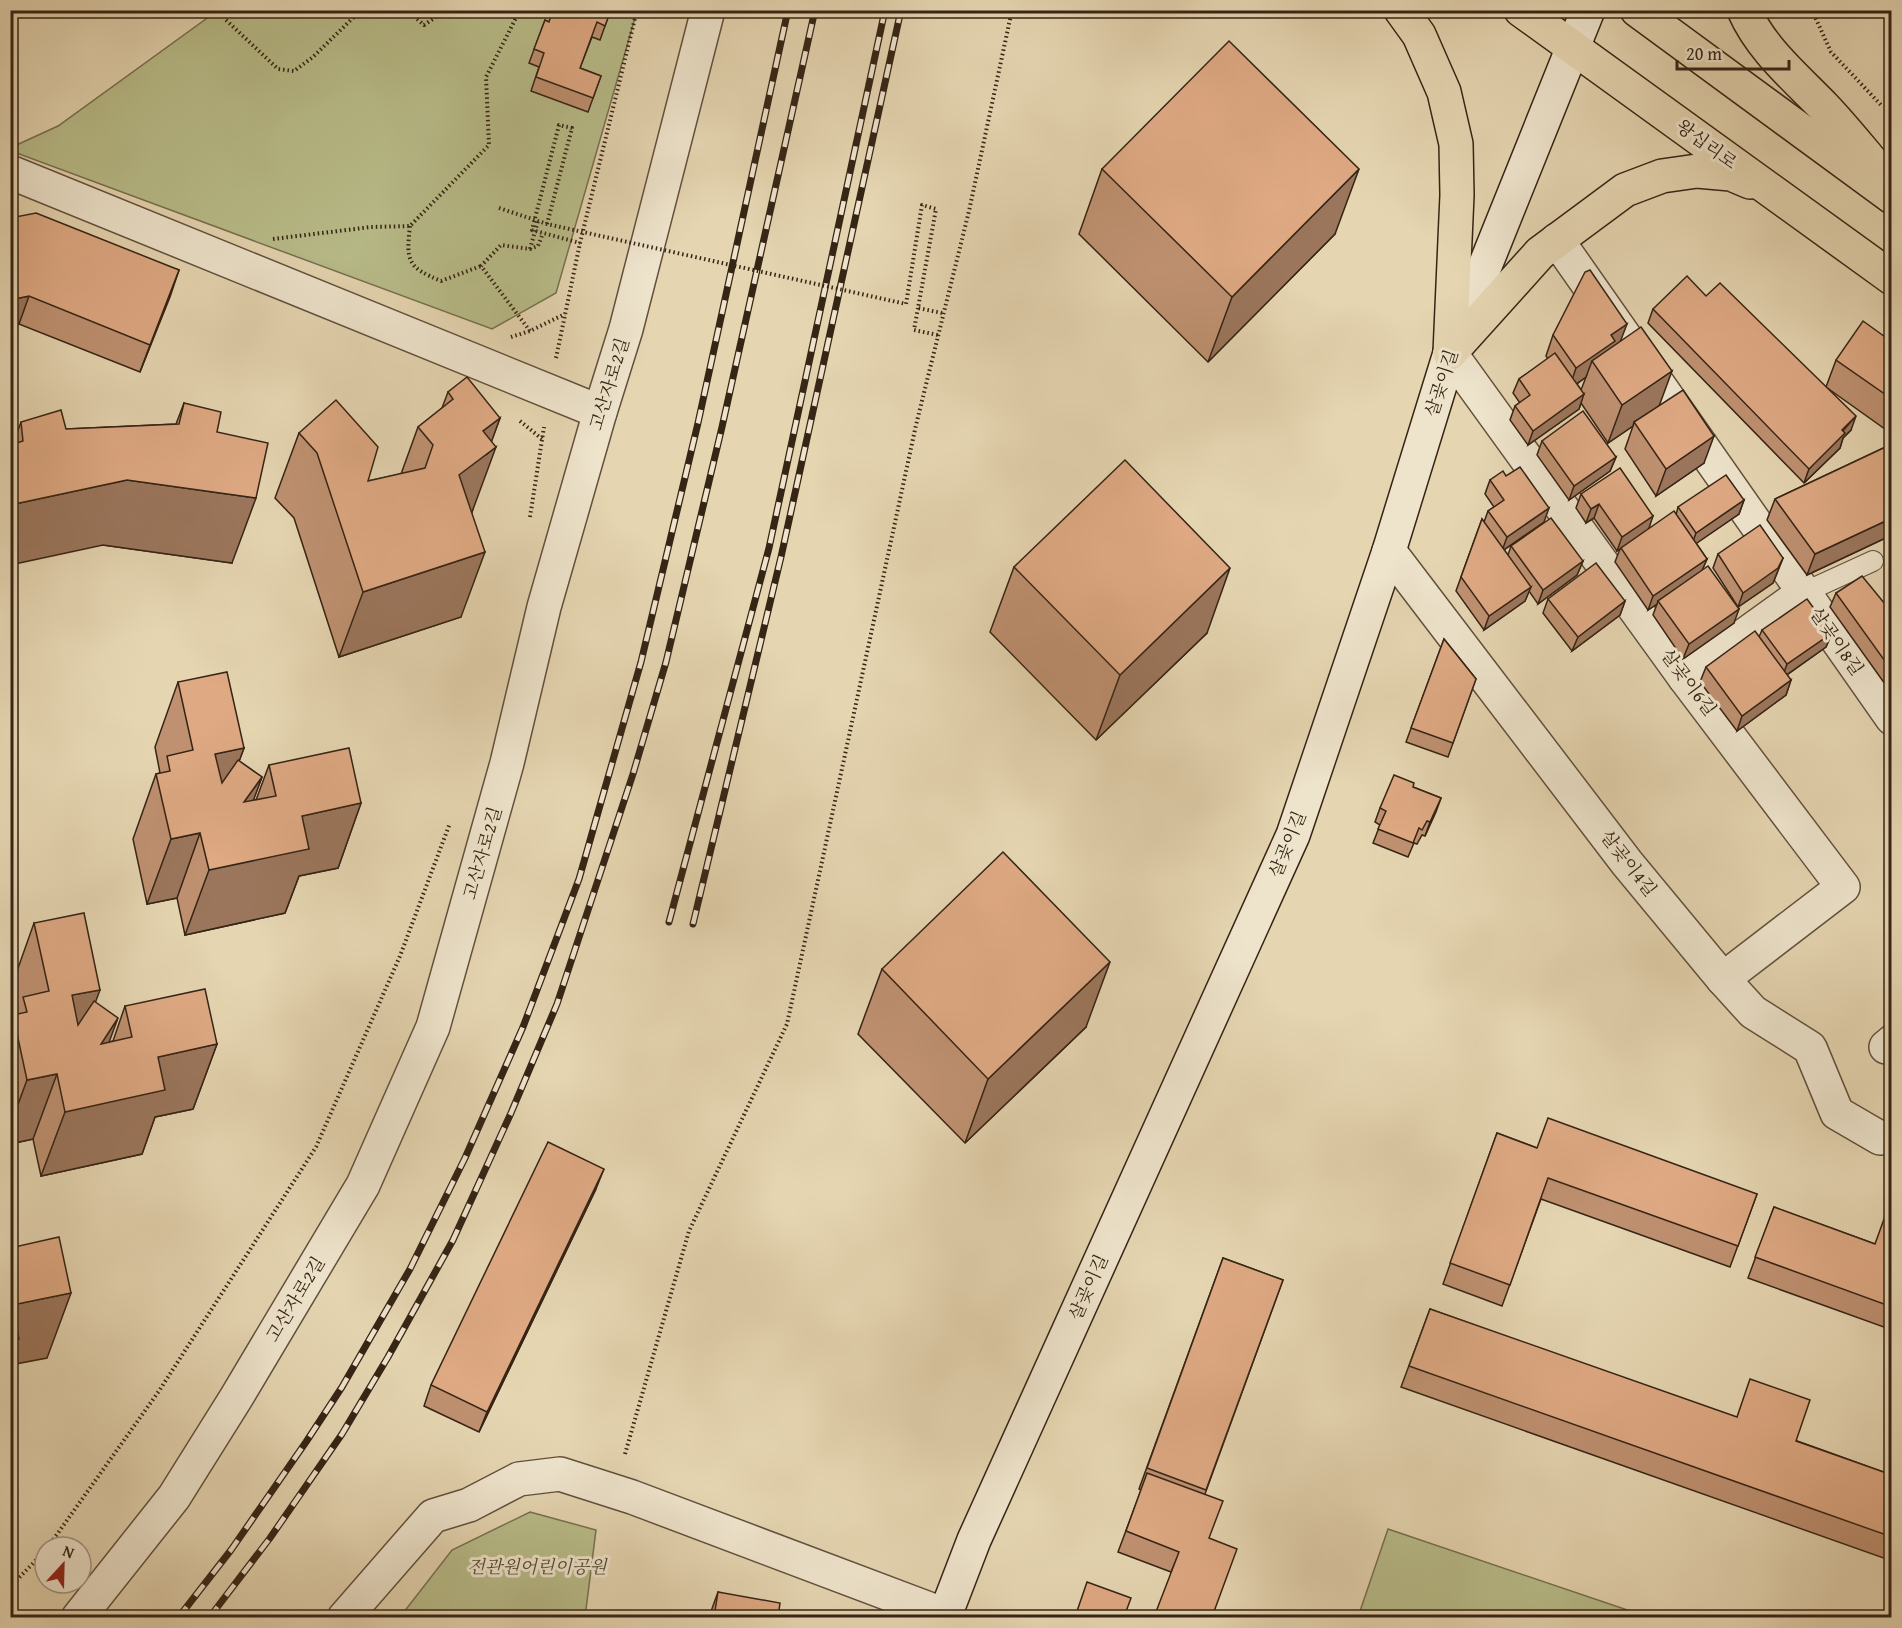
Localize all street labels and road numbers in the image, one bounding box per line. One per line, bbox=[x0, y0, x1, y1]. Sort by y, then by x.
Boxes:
street label: 왕십리로 bbox=[1671, 113, 1743, 175]
street label: 고산자로2길 bbox=[582, 334, 636, 434]
street label: 살곶이길 bbox=[1417, 346, 1465, 420]
street label: 살곶이8길 bbox=[1804, 601, 1870, 681]
street label: 살곶이6길 bbox=[1655, 643, 1723, 721]
street label: 고산자로2길 bbox=[456, 803, 508, 903]
street label: 살곶이길 bbox=[1261, 807, 1313, 881]
street label: 살곶이4길 bbox=[1594, 824, 1664, 902]
street label: 살곶이길 bbox=[1062, 1250, 1114, 1324]
street label: 고산자로2길 bbox=[259, 1251, 331, 1347]

